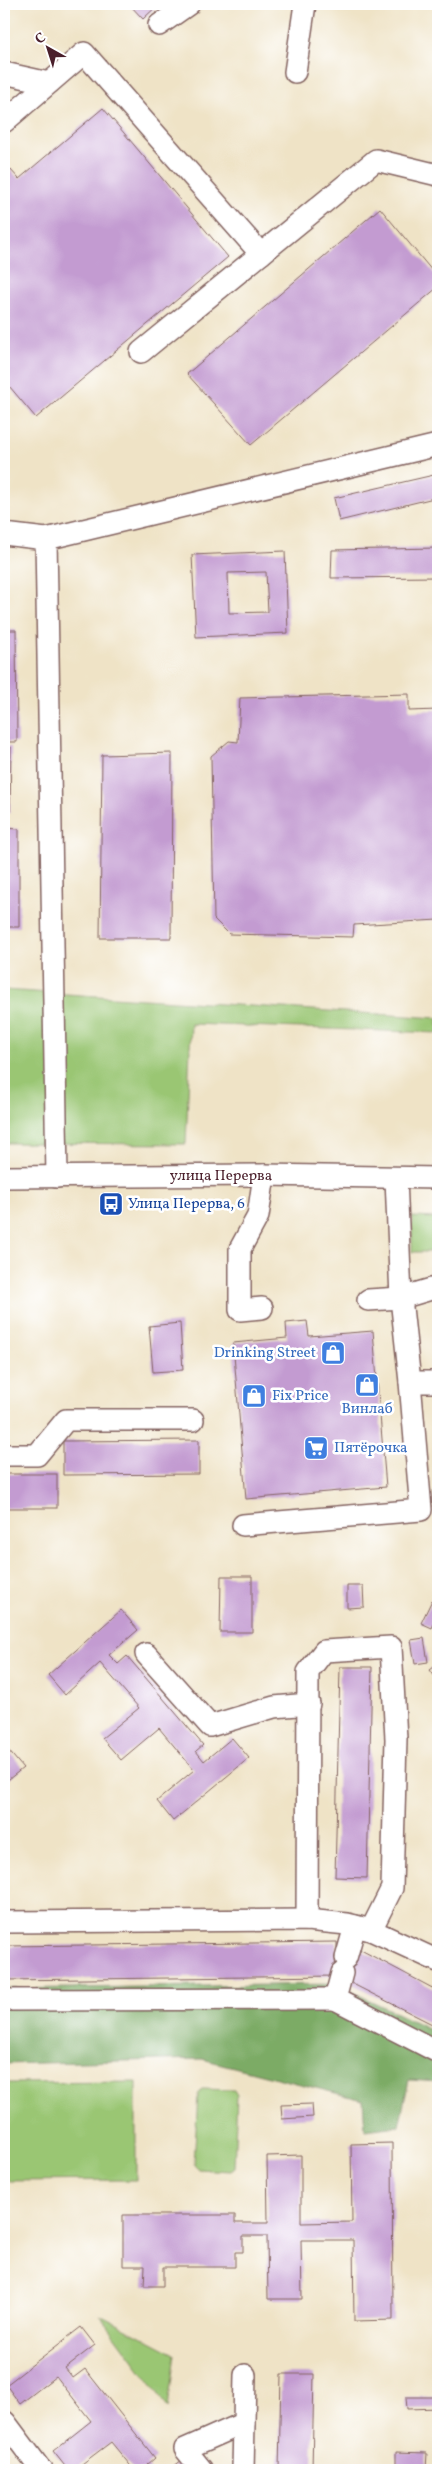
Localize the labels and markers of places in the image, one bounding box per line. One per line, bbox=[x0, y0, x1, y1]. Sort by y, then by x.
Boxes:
bus stop icon: Улица Перерва, 6 bbox=[98, 1191, 124, 1217]
place label: Улица Перерва, 6 bbox=[128, 1194, 245, 1215]
shop icon: Drinking Street bbox=[320, 1340, 346, 1366]
place label: Drinking Street bbox=[214, 1343, 316, 1364]
shop icon: Винлаб bbox=[354, 1372, 380, 1398]
shop icon: Fix Price bbox=[241, 1383, 267, 1409]
place label: Fix Price bbox=[272, 1386, 329, 1407]
place label: Винлаб bbox=[341, 1399, 393, 1420]
supermarket icon: Пятёрочка bbox=[303, 1435, 329, 1461]
place label: Пятёрочка bbox=[334, 1438, 408, 1459]

